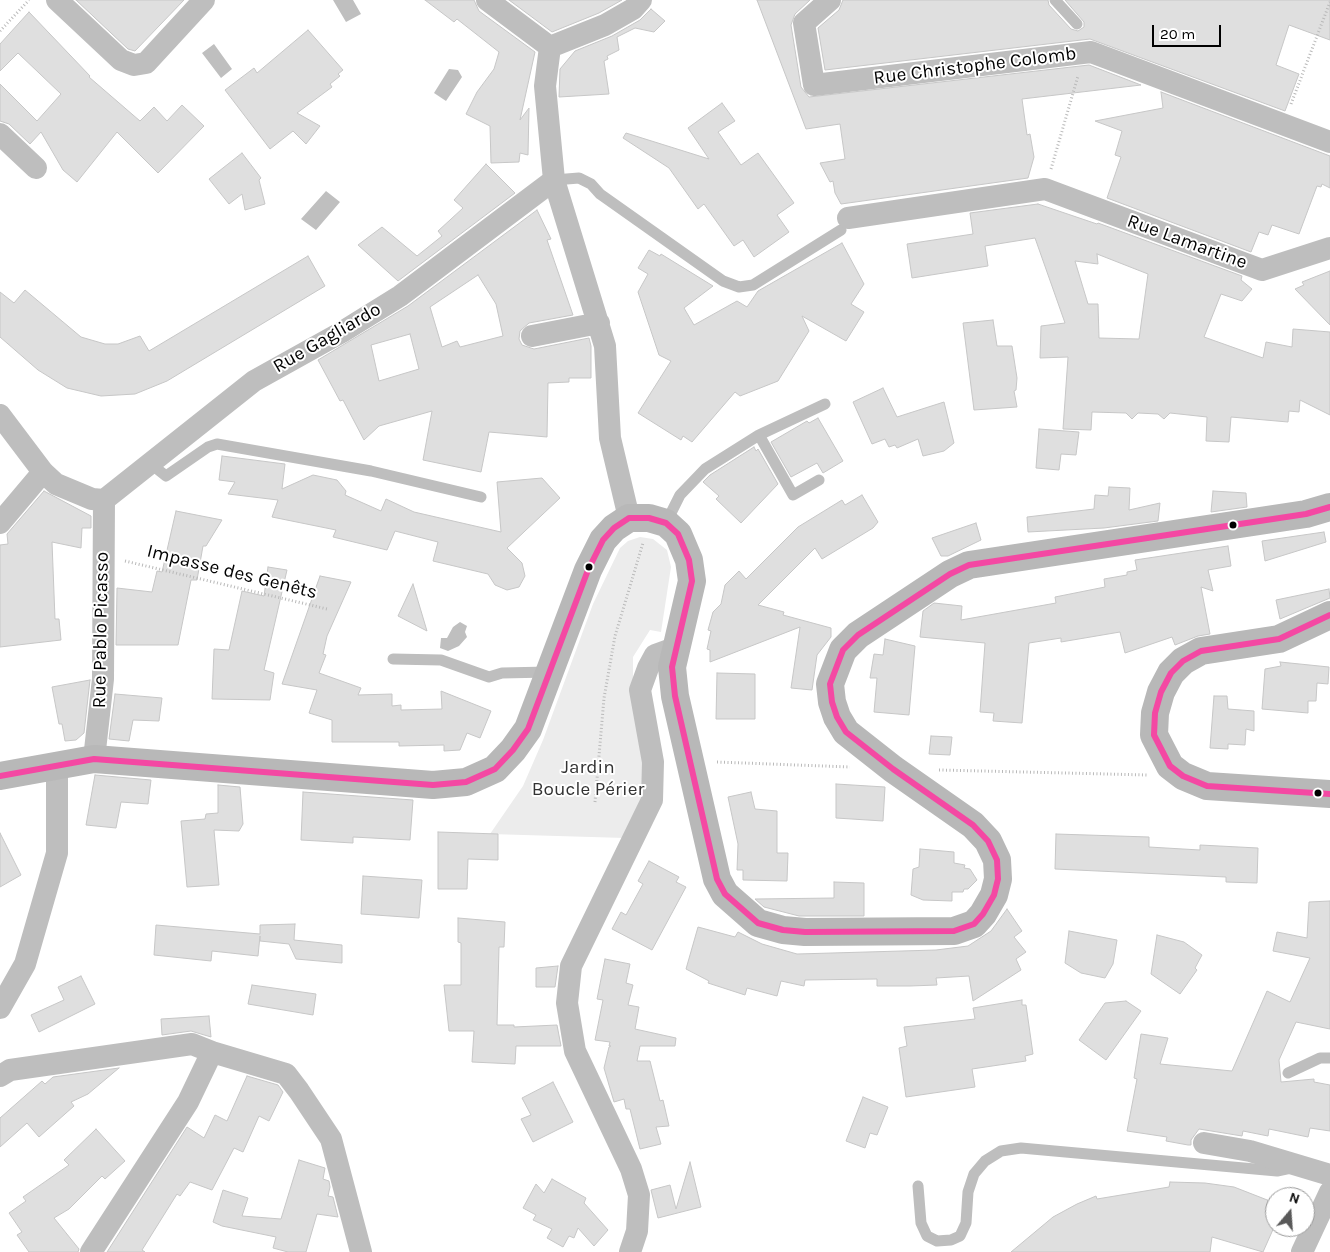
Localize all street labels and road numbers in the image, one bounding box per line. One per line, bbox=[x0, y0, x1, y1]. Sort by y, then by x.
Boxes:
street label: Rue Christophe Colomb bbox=[872, 42, 1078, 90]
street label: Rue Lamartine bbox=[1124, 210, 1250, 274]
street label: Rue Gagliardo bbox=[269, 298, 385, 378]
street label: Impasse des Genêts bbox=[144, 540, 320, 604]
street label: Rue Pablo Picasso bbox=[88, 551, 114, 709]

